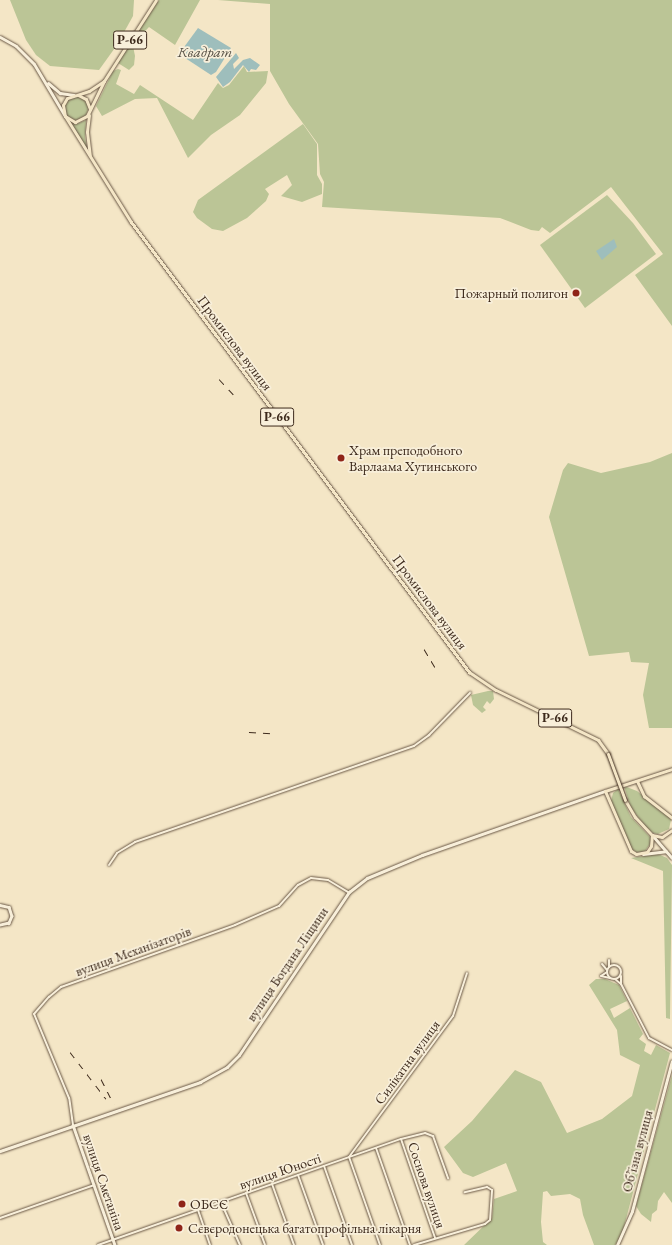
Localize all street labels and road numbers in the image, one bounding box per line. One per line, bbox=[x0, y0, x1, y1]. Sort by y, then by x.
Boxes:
road number: Р-66 bbox=[113, 29, 147, 51]
street label: Промислова вулиця bbox=[194, 292, 276, 394]
road number: Р-66 bbox=[260, 406, 294, 428]
street label: Промислова вулиця bbox=[389, 551, 471, 653]
road number: Р-66 bbox=[538, 707, 572, 729]
street label: вулиця Богдана Ліщини bbox=[242, 904, 332, 1024]
street label: вулиця Механізаторів bbox=[73, 922, 193, 980]
street label: Силікатна вулиця bbox=[371, 1017, 443, 1107]
street label: Об’їзна вулиця bbox=[618, 1108, 656, 1194]
street label: вулиця Сметаніна bbox=[80, 1132, 128, 1232]
street label: Соснова вулиця bbox=[404, 1140, 450, 1230]
street label: вулиця Юності bbox=[237, 1149, 323, 1193]

